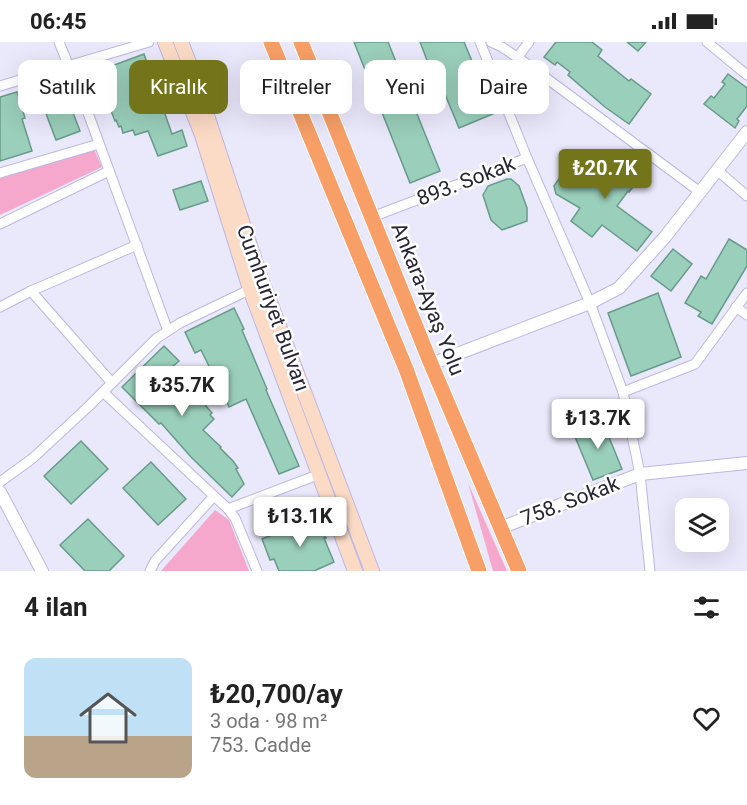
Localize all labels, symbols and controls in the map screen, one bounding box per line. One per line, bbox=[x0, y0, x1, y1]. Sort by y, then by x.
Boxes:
text: 06:45 bbox=[30, 9, 87, 34]
chip: Satılık bbox=[18, 60, 117, 114]
chip: Kiralık bbox=[129, 60, 228, 114]
chip: Filtreler bbox=[240, 60, 352, 114]
chip: Yeni bbox=[364, 60, 446, 114]
chip: Daire bbox=[458, 60, 549, 114]
pin: ₺20.7K bbox=[556, 149, 654, 200]
street label: 893. Sokak bbox=[413, 151, 519, 211]
text: ₺20.7K bbox=[573, 156, 637, 180]
street label: Ankara-Ayaş Yolu bbox=[386, 219, 470, 379]
street label: Cumhuriyet Bulvarı bbox=[232, 221, 314, 395]
pin: ₺35.7K bbox=[133, 366, 231, 417]
text: ₺35.7K bbox=[150, 373, 214, 397]
pin: ₺13.7K bbox=[549, 399, 647, 450]
text: ₺13.7K bbox=[566, 406, 630, 430]
street label: 758. Sokak bbox=[517, 471, 623, 531]
pin: ₺13.1K bbox=[251, 497, 349, 548]
map controls bbox=[675, 498, 729, 552]
button: layers bbox=[675, 498, 729, 552]
text: ₺13.1K bbox=[268, 504, 332, 528]
icon: filters bbox=[690, 591, 723, 624]
text: 4 ilan bbox=[24, 592, 88, 622]
text: ₺20,700/ay bbox=[210, 679, 343, 709]
icon: home bbox=[72, 682, 144, 754]
icon: heart bbox=[690, 702, 723, 735]
text: 3 oda · 98 m² bbox=[210, 709, 327, 733]
text: 753. Cadde bbox=[210, 733, 311, 757]

